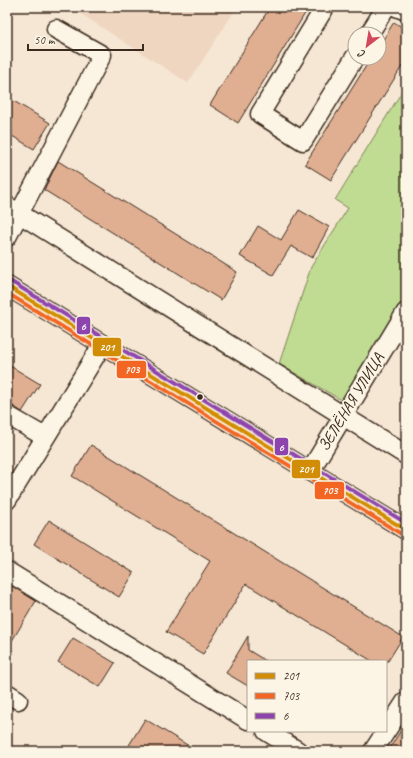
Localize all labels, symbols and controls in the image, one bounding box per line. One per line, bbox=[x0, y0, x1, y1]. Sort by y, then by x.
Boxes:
scale bar bbox=[28, 26, 143, 52]
north arrow bbox=[347, 26, 387, 66]
text: 50 m bbox=[34, 32, 56, 48]
text: С bbox=[355, 46, 368, 62]
line badge: 6 bbox=[76, 316, 91, 335]
text: 6 bbox=[80, 319, 86, 333]
line badge: 201 bbox=[92, 337, 122, 357]
text: 201 bbox=[100, 340, 115, 354]
street label: ЗЕЛЁНАЯ УЛИЦА bbox=[314, 349, 389, 455]
line badge: 703 bbox=[116, 360, 147, 379]
text: 703 bbox=[125, 362, 140, 376]
unlabelled marker bbox=[195, 392, 205, 402]
line badge: 6 bbox=[274, 437, 289, 456]
text: 6 bbox=[278, 440, 284, 454]
line badge: 201 bbox=[291, 459, 321, 479]
text: 201 bbox=[299, 462, 314, 476]
line badge: 703 bbox=[314, 481, 345, 500]
text: 703 bbox=[323, 483, 338, 497]
legend bbox=[247, 660, 387, 732]
text: 201 bbox=[283, 668, 300, 684]
text: 703 bbox=[283, 688, 301, 704]
text: 6 bbox=[283, 708, 289, 724]

